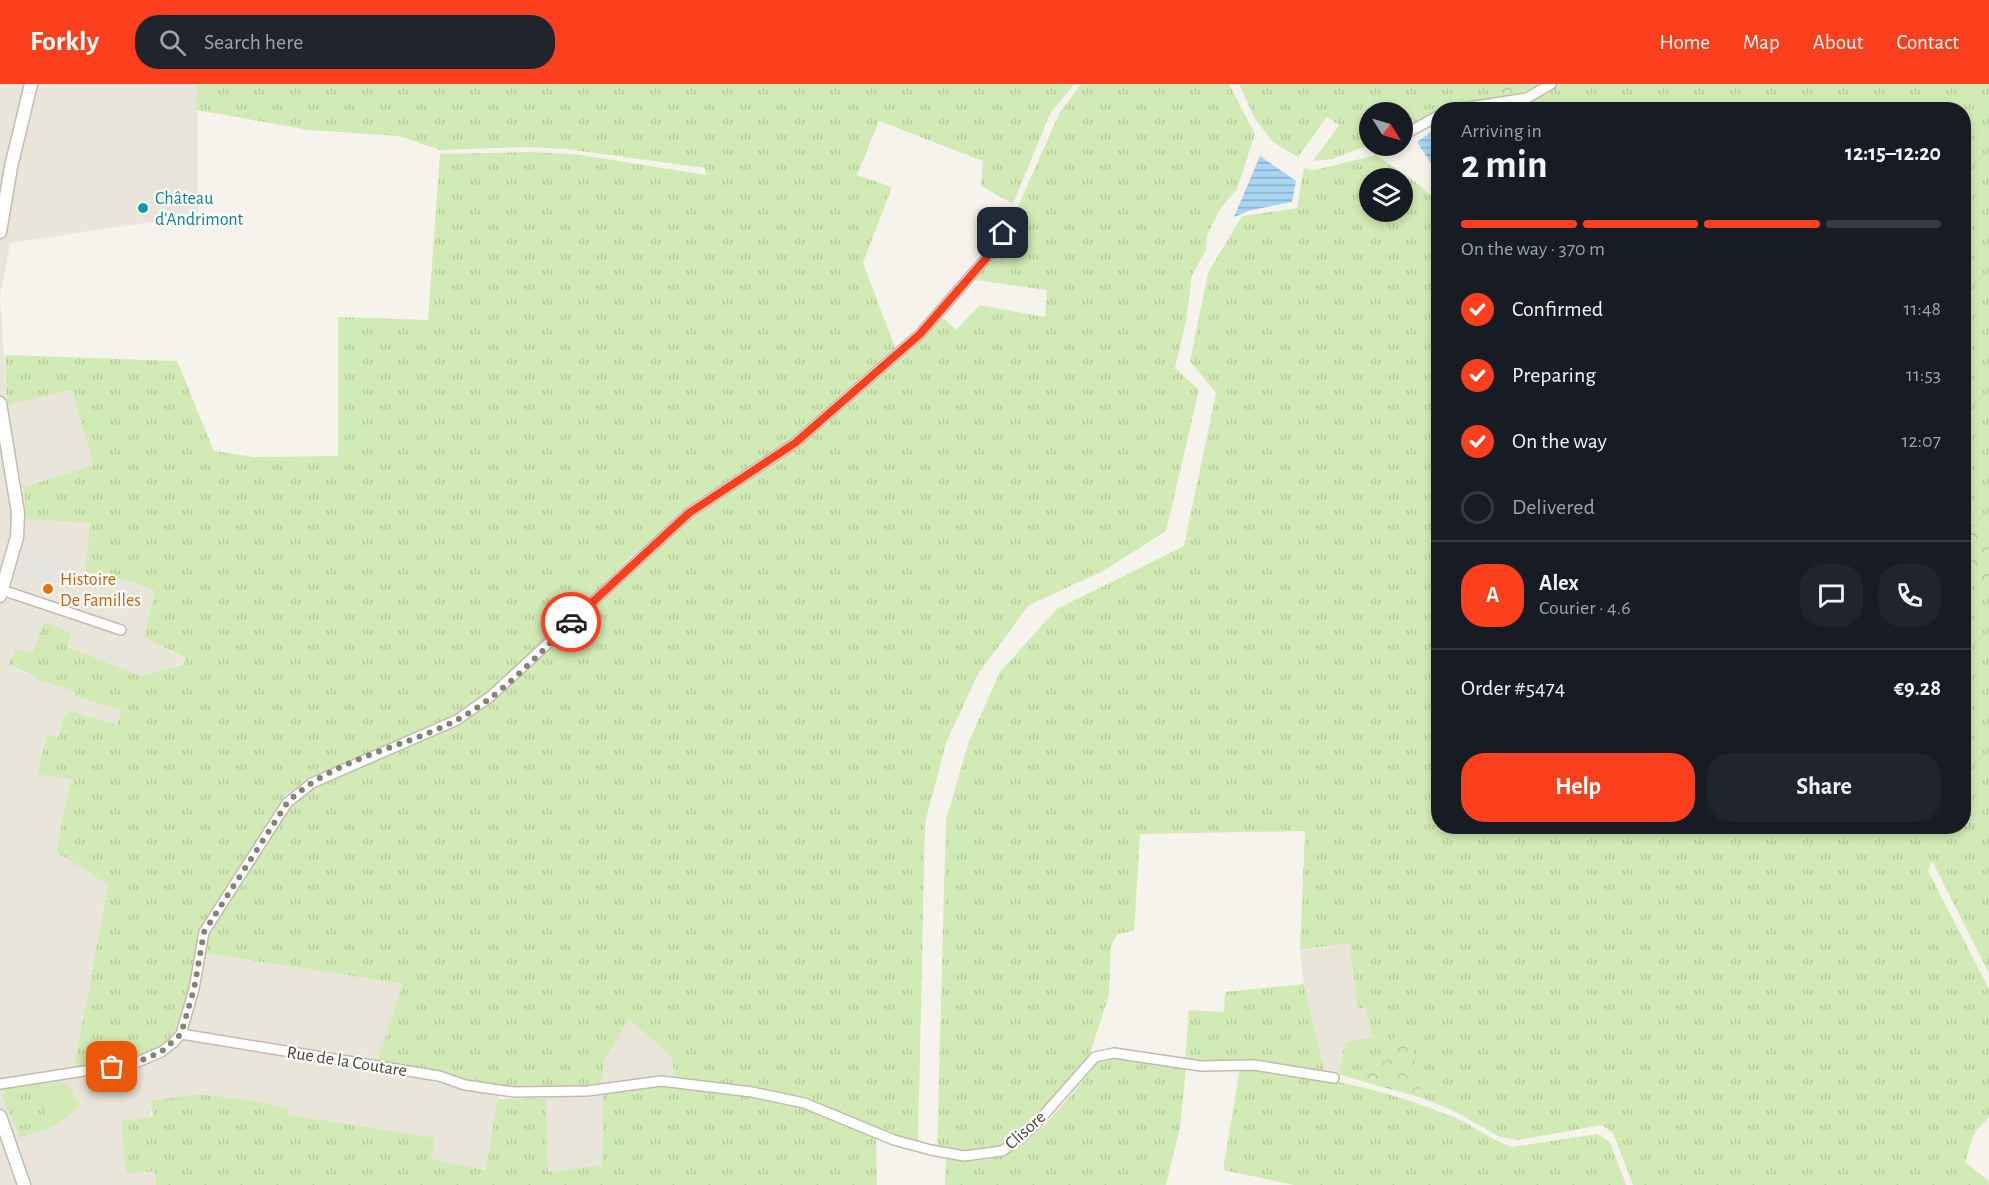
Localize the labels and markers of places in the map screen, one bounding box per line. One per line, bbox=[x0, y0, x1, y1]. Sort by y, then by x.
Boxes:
place label: Château d'Andrimont bbox=[155, 190, 244, 229]
marker: Château d'Andrimont bbox=[136, 201, 150, 215]
pin bbox=[977, 207, 1028, 258]
place label: Histoire De Familles bbox=[60, 571, 141, 610]
marker: Histoire De Familles bbox=[41, 582, 55, 596]
pin bbox=[86, 1041, 137, 1092]

